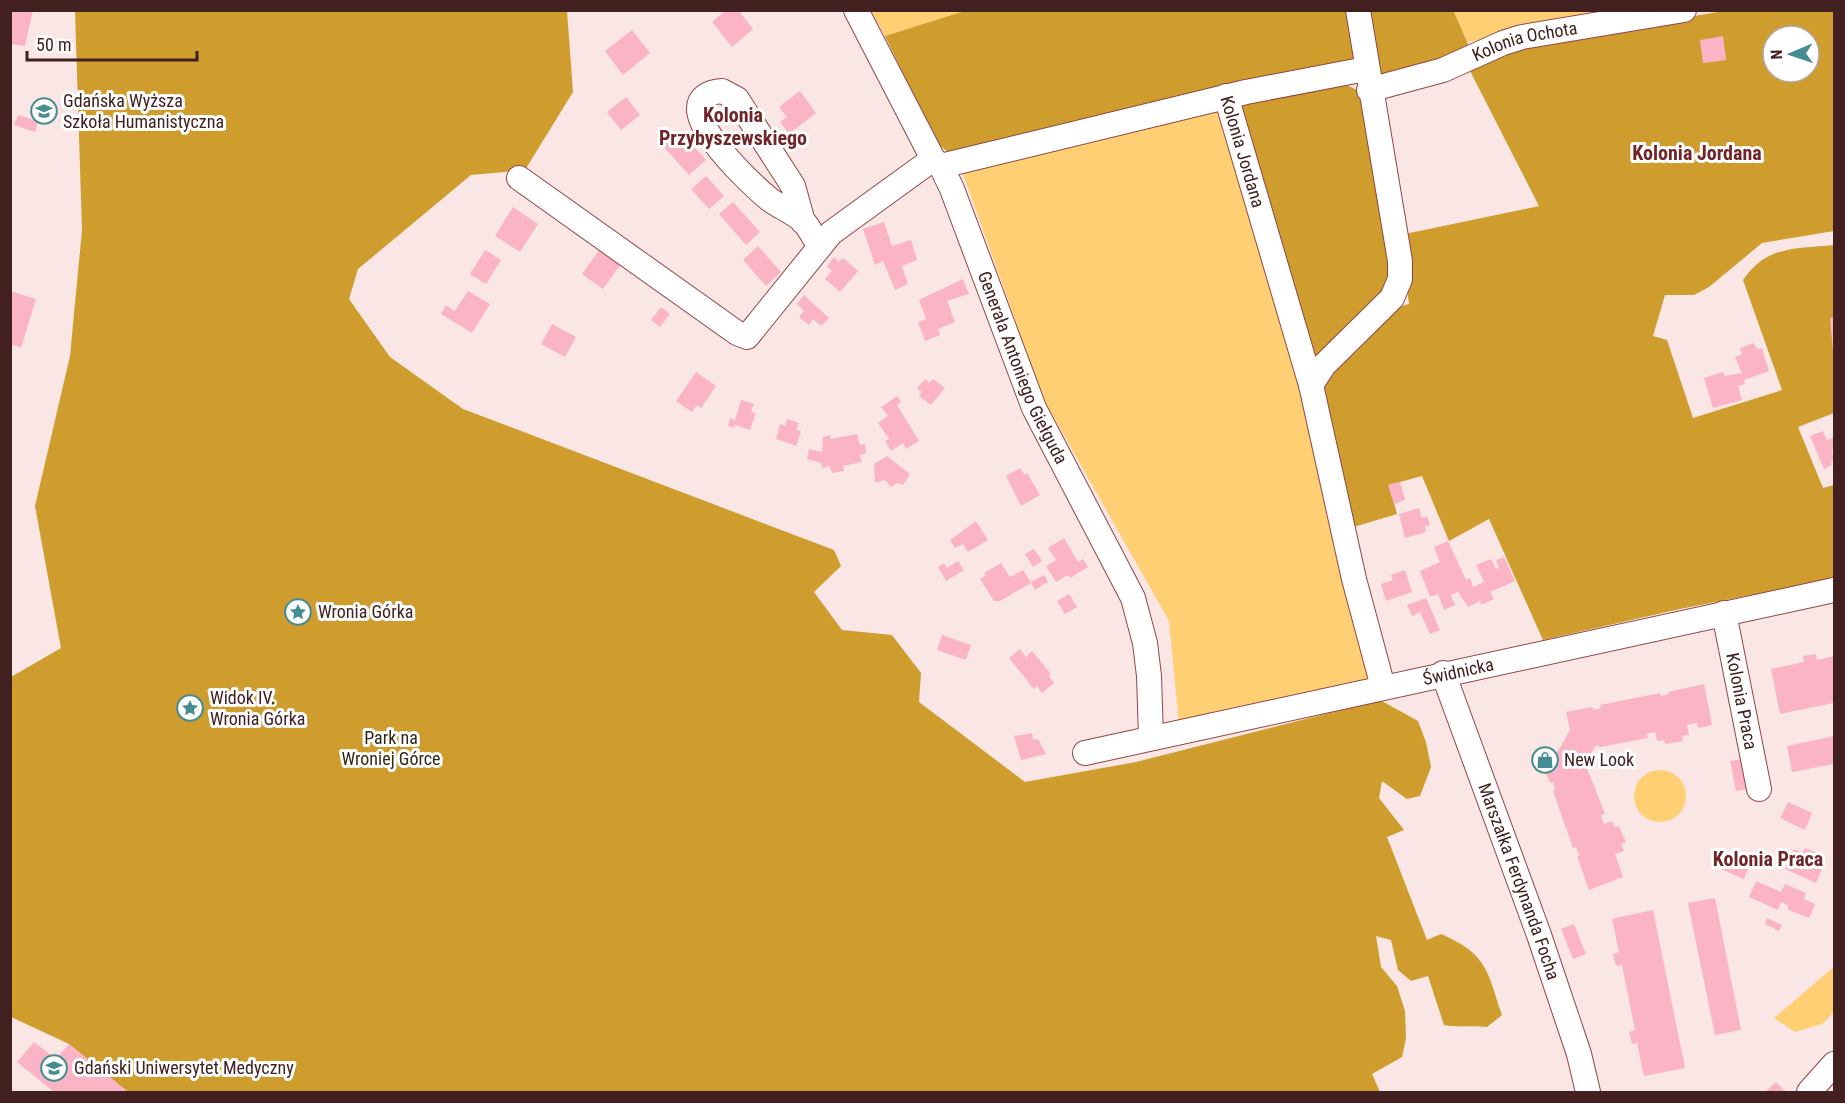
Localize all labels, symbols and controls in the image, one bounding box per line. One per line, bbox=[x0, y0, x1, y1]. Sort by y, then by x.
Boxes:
street label: Kolonia Ochota bbox=[1469, 17, 1579, 65]
scale bar bbox=[27, 24, 196, 62]
north arrow bbox=[1761, 24, 1821, 84]
text: 50 m bbox=[36, 34, 71, 55]
text: N bbox=[1767, 49, 1786, 60]
place label: Gdańska Wyższa Szkoła Humanistyczna bbox=[63, 90, 224, 132]
street label: Kolonia Jordana bbox=[1216, 93, 1269, 210]
school or university icon: Gdańska Wyższa Szkoła Humanistyczna bbox=[29, 96, 59, 126]
district label: Kolonia Przybyszewskiego bbox=[659, 103, 807, 150]
district label: Kolonia Jordana bbox=[1632, 141, 1762, 165]
street label: Generała Antoniego Giełguda bbox=[974, 268, 1072, 467]
place icon: Wronia Górka bbox=[283, 597, 313, 627]
place label: Wronia Górka bbox=[318, 601, 413, 622]
street label: Kolonia Praca bbox=[1722, 651, 1762, 751]
street label: Świdnicka bbox=[1421, 653, 1496, 689]
place label: Widok IV. Wronia Górka bbox=[210, 687, 305, 729]
place icon: Widok IV. Wronia Górka bbox=[175, 693, 205, 723]
park label: Park na Wroniej Górce bbox=[341, 727, 441, 769]
shop icon: New Look bbox=[1530, 745, 1560, 775]
place label: New Look bbox=[1564, 749, 1634, 770]
street label: Marszałka Ferdynanda Focha bbox=[1474, 780, 1564, 982]
district label: Kolonia Praca bbox=[1713, 847, 1823, 871]
school or university icon: Gdański Uniwersytet Medyczny bbox=[39, 1053, 69, 1083]
place label: Gdański Uniwersytet Medyczny bbox=[74, 1057, 294, 1078]

